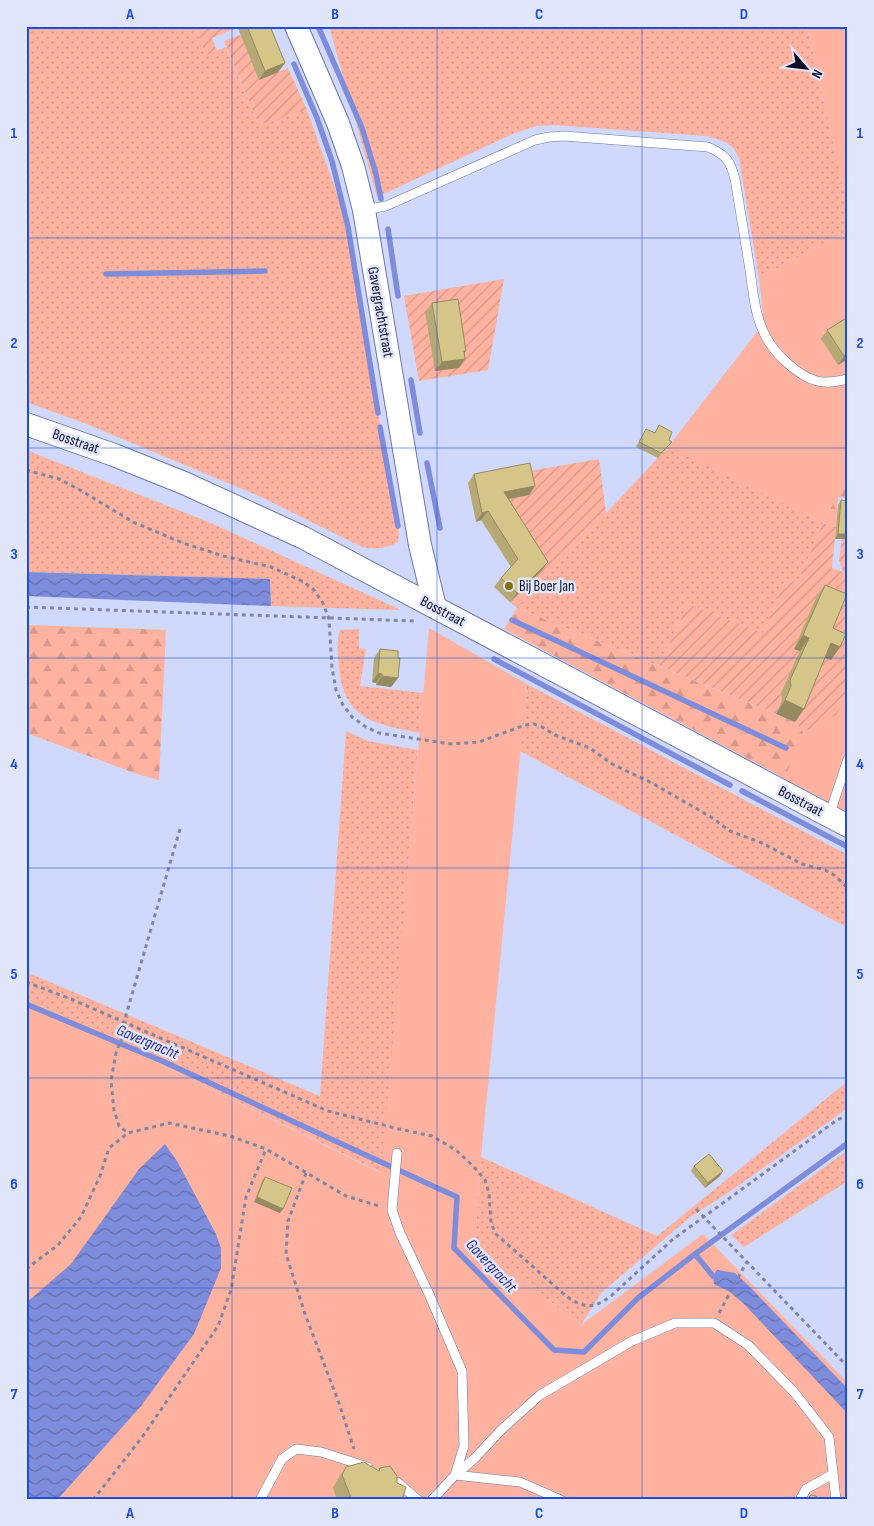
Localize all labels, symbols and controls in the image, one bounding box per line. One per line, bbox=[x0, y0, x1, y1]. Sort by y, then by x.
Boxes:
text: A bbox=[125, 5, 134, 24]
text: B bbox=[331, 5, 339, 24]
text: C bbox=[535, 5, 543, 24]
text: D bbox=[740, 5, 748, 24]
north arrow bbox=[782, 42, 832, 92]
text: N bbox=[808, 67, 826, 81]
text: 1 bbox=[11, 124, 18, 143]
text: 1 bbox=[857, 124, 864, 143]
street label: Gavergrachtstraat bbox=[363, 265, 398, 359]
text: 2 bbox=[10, 334, 18, 353]
text: 2 bbox=[856, 334, 864, 353]
street label: Bosstraat bbox=[50, 425, 102, 458]
text: 3 bbox=[10, 545, 18, 564]
text: 3 bbox=[856, 545, 864, 564]
place label: Bij Boer Jan bbox=[519, 577, 574, 596]
marker: Bij Boer Jan bbox=[503, 580, 515, 592]
street label: Bosstraat bbox=[417, 592, 469, 631]
text: 4 bbox=[10, 755, 18, 774]
text: 4 bbox=[856, 755, 864, 774]
street label: Bosstraat bbox=[775, 782, 827, 821]
text: 5 bbox=[10, 965, 18, 984]
text: 5 bbox=[856, 965, 864, 984]
water label: Gavergracht bbox=[113, 1021, 183, 1064]
text: 6 bbox=[10, 1175, 18, 1194]
text: 6 bbox=[856, 1175, 864, 1194]
water label: Gavergracht bbox=[462, 1235, 521, 1297]
text: 7 bbox=[11, 1385, 18, 1404]
text: 7 bbox=[857, 1385, 864, 1404]
text: A bbox=[125, 1504, 134, 1523]
text: B bbox=[331, 1504, 339, 1523]
text: C bbox=[535, 1504, 543, 1523]
text: D bbox=[740, 1504, 748, 1523]

